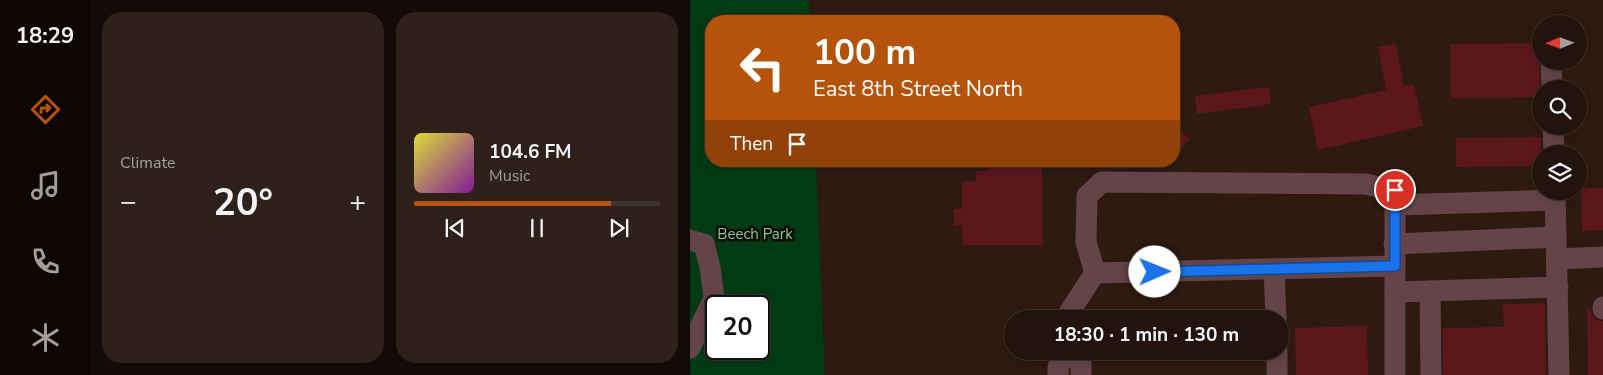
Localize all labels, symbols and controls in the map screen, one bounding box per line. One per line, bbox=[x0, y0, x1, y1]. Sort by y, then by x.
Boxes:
north arrow bbox=[1532, 15, 1588, 70]
map controls bbox=[1532, 15, 1587, 200]
text: 18:29 bbox=[16, 21, 74, 51]
text: 100 m bbox=[813, 29, 916, 76]
icon: left bbox=[730, 35, 795, 100]
text: East 8th Street North bbox=[813, 74, 1023, 104]
button: search bbox=[1532, 80, 1587, 135]
icon: directions bbox=[28, 92, 63, 127]
icon: arrive bbox=[783, 130, 811, 158]
text: Then bbox=[730, 131, 773, 157]
text: 104.6 FM bbox=[489, 139, 572, 165]
button: layers bbox=[1532, 145, 1587, 200]
text: Climate bbox=[120, 152, 175, 174]
text: Music bbox=[489, 165, 530, 187]
icon: music bbox=[28, 168, 63, 203]
pin bbox=[1374, 169, 1416, 211]
icon: arrive bbox=[1381, 176, 1409, 204]
text: 20° bbox=[213, 177, 273, 228]
text: − bbox=[120, 183, 137, 221]
text: + bbox=[349, 183, 366, 221]
icon: previous bbox=[441, 214, 469, 242]
icon: pause bbox=[523, 214, 551, 242]
icon: next bbox=[605, 214, 633, 242]
park label: Beech Park bbox=[717, 224, 793, 244]
icon: phone bbox=[28, 244, 63, 279]
position arrow bbox=[1128, 245, 1180, 297]
speed limit sign: 20 bbox=[705, 295, 770, 360]
icon: climate bbox=[28, 320, 63, 355]
text: 18:30 · 1 min · 130 m bbox=[1054, 322, 1239, 348]

